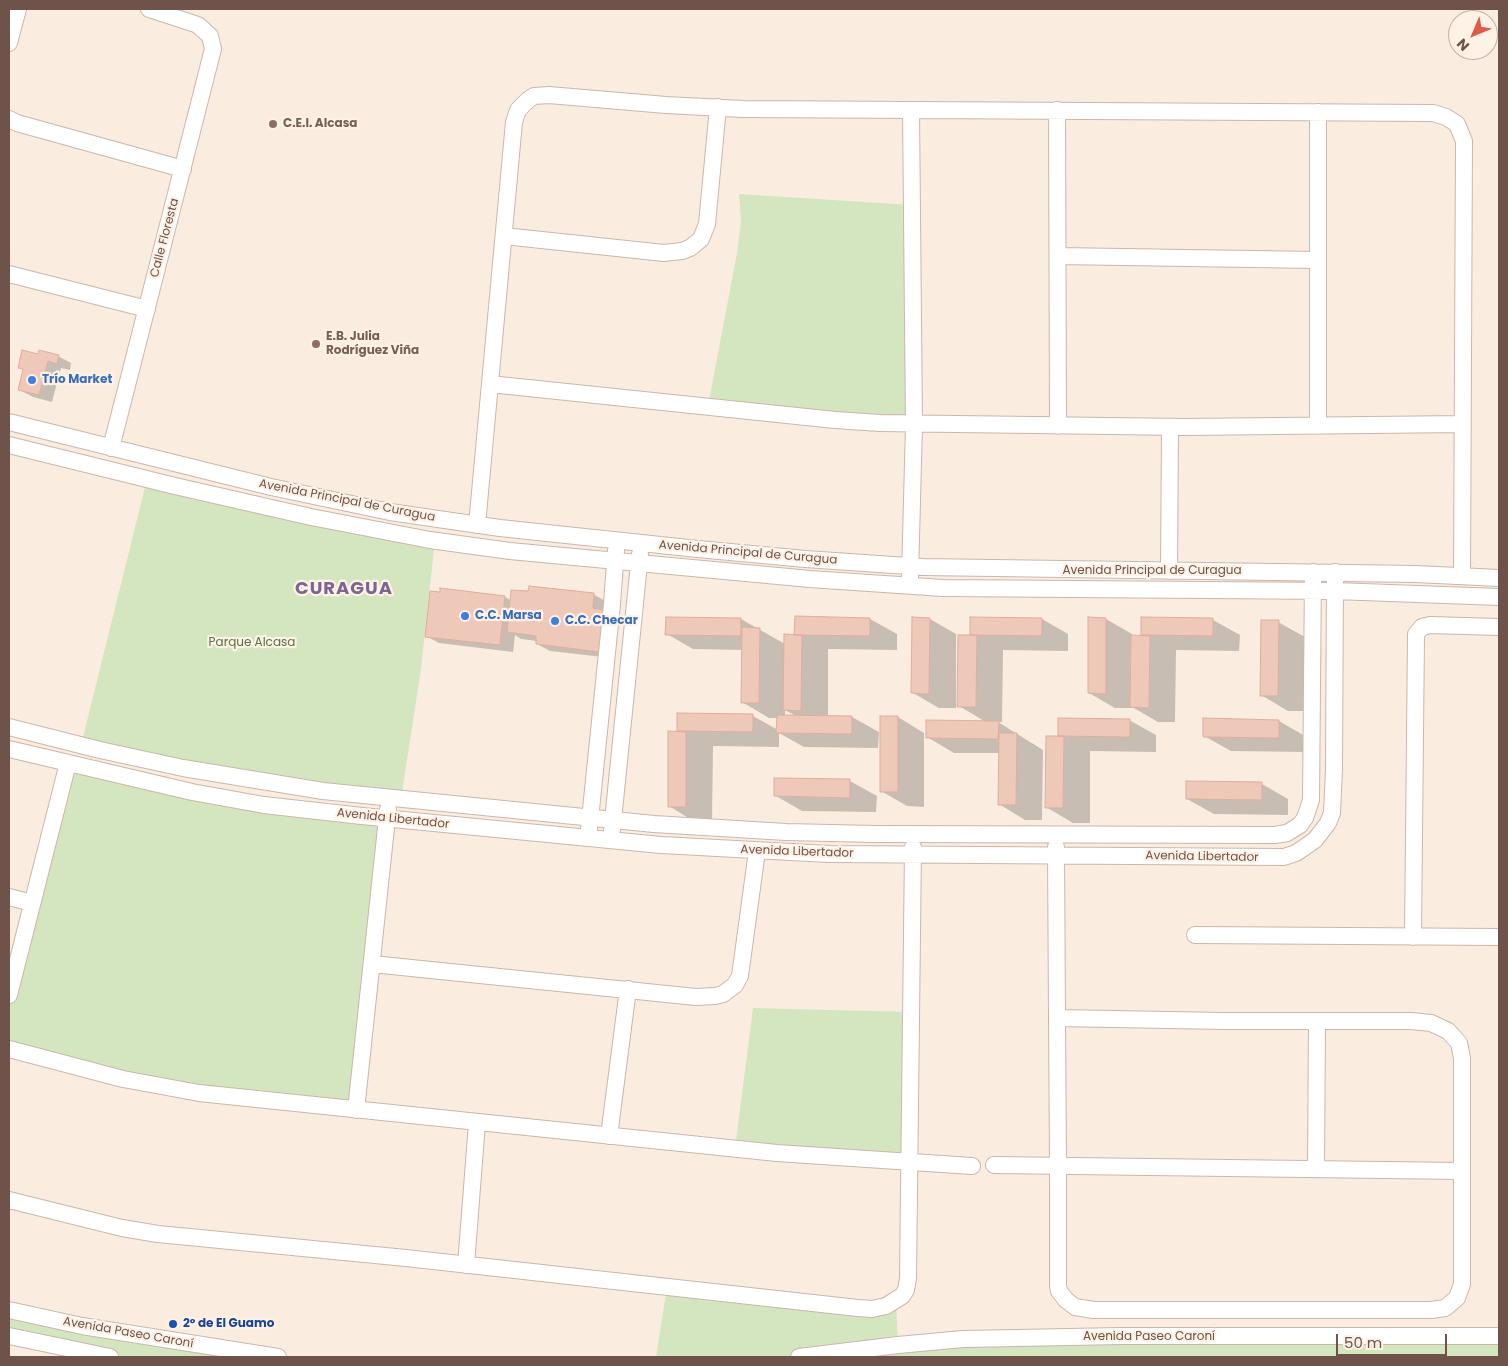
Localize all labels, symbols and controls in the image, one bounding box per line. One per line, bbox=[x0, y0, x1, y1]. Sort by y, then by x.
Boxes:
north arrow bbox=[1448, 10, 1498, 60]
text: N bbox=[1452, 34, 1474, 56]
place label: C.E.I. Alcasa bbox=[283, 117, 358, 131]
marker: C.E.I. Alcasa bbox=[267, 118, 279, 130]
street label: Calle Floresta bbox=[148, 197, 182, 279]
place label: E.B. Julia Rodríguez Viña bbox=[326, 330, 419, 358]
marker: E.B. Julia Rodríguez Viña bbox=[310, 338, 322, 350]
place label: Trío Market bbox=[42, 373, 112, 387]
marker: Trío Market bbox=[26, 374, 38, 386]
street label: Avenida Principal de Curagua bbox=[258, 477, 436, 525]
street label: Avenida Principal de Curagua bbox=[658, 538, 838, 568]
street label: Avenida Principal de Curagua bbox=[1062, 564, 1242, 578]
district label: CURAGUA bbox=[294, 578, 394, 600]
place label: C.C. Marsa bbox=[475, 609, 542, 623]
marker: C.C. Marsa bbox=[459, 610, 471, 622]
place label: C.C. Checar bbox=[565, 614, 638, 628]
marker: C.C. Checar bbox=[549, 615, 561, 627]
park label: Parque Alcasa bbox=[209, 636, 295, 650]
street label: Avenida Libertador bbox=[336, 806, 450, 832]
street label: Avenida Libertador bbox=[740, 843, 854, 861]
street label: Avenida Libertador bbox=[1145, 849, 1259, 865]
street label: Avenida Paseo Caroní bbox=[62, 1314, 194, 1352]
place label: 2° de El Guamo bbox=[183, 1317, 274, 1331]
marker: 2° de El Guamo bbox=[167, 1318, 179, 1330]
scale bar bbox=[1338, 1324, 1449, 1356]
street label: Avenida Paseo Caroní bbox=[1083, 1330, 1215, 1344]
text: 50 m bbox=[1344, 1332, 1382, 1353]

